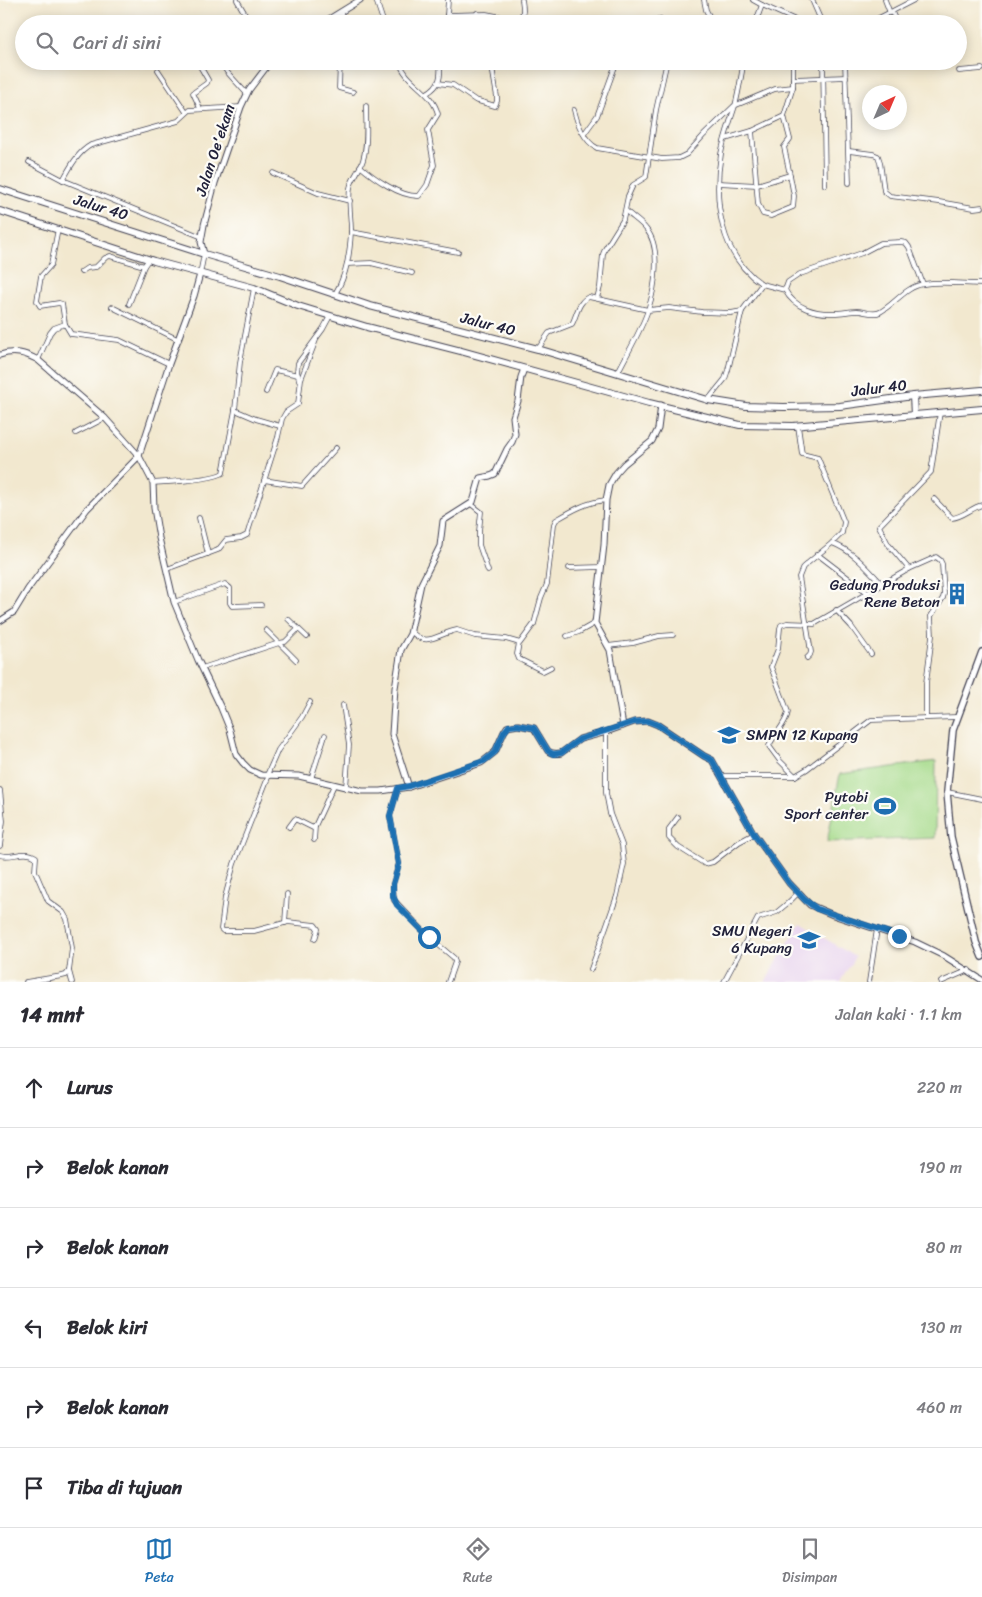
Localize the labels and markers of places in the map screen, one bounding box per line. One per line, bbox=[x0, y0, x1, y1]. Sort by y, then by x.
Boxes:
place label: Gedung Produksi Rene Beton bbox=[830, 572, 941, 615]
building icon: Gedung Produksi Rene Beton bbox=[944, 581, 970, 607]
school or university icon: SMPN 12 Kupang bbox=[716, 722, 742, 748]
place label: SMPN 12 Kupang bbox=[746, 722, 858, 748]
place label: Pytobi Sport center bbox=[784, 784, 869, 827]
sports icon: Pytobi Sport center bbox=[872, 793, 898, 819]
place label: SMU Negeri 6 Kupang bbox=[712, 918, 793, 961]
school or university icon: SMU Negeri 6 Kupang bbox=[796, 927, 822, 953]

